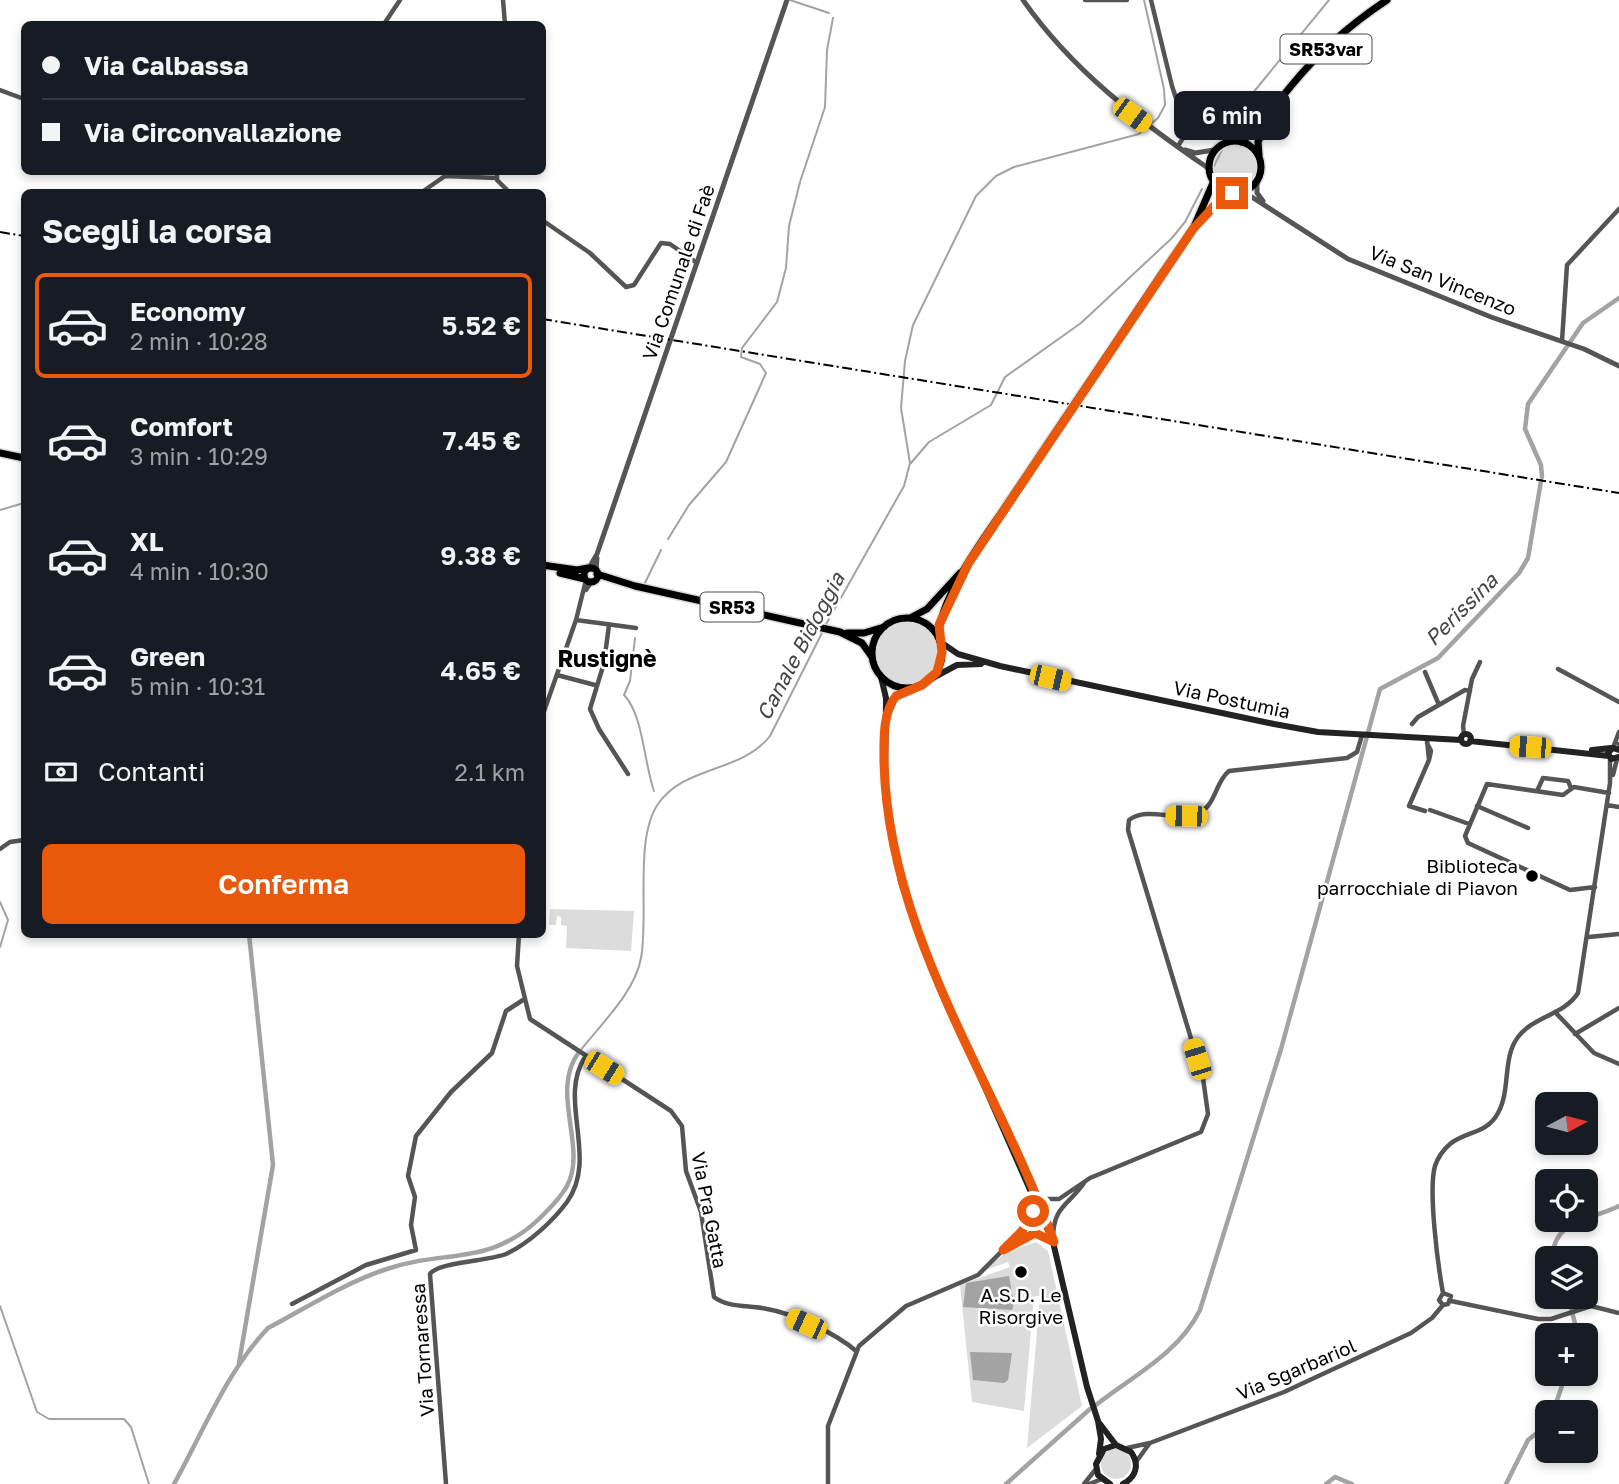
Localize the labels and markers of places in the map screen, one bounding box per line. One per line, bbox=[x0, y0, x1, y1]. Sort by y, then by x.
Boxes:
place label: Biblioteca parrocchiale di Piavon bbox=[1317, 854, 1518, 899]
marker: Biblioteca parrocchiale di Piavon bbox=[1524, 868, 1540, 884]
marker: A.S.D. Le Risorgive bbox=[1013, 1264, 1029, 1280]
place label: A.S.D. Le Risorgive bbox=[979, 1283, 1063, 1328]

